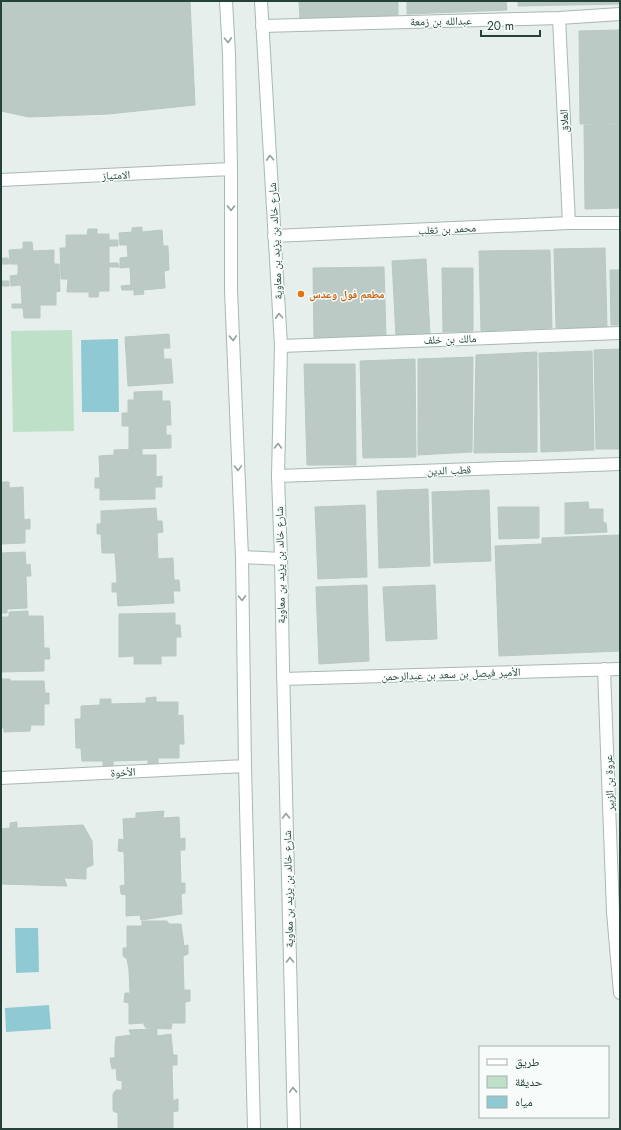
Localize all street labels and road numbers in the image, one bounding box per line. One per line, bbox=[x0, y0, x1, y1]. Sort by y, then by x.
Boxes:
street label: عبدالله بن زمعة bbox=[410, 12, 472, 30]
street label: العلاق bbox=[555, 109, 573, 133]
street label: الامتياز bbox=[100, 166, 131, 184]
street label: شارع خالد بن يزيد بن معاوية bbox=[264, 182, 286, 300]
street label: محمد بن تغلب bbox=[418, 219, 476, 239]
street label: مالك بن خلف bbox=[423, 330, 477, 348]
street label: قطب الدين bbox=[427, 461, 472, 479]
street label: شارع خالد بن يزيد بن معاوية bbox=[271, 506, 289, 624]
street label: الأمير فيصل بن سعد بن عبدالرحمن bbox=[381, 664, 521, 684]
street label: عروة بن الزبير bbox=[600, 754, 618, 813]
street label: الأخوة bbox=[110, 763, 136, 781]
street label: شارع خالد بن يزيد بن معاوية bbox=[279, 830, 297, 948]

